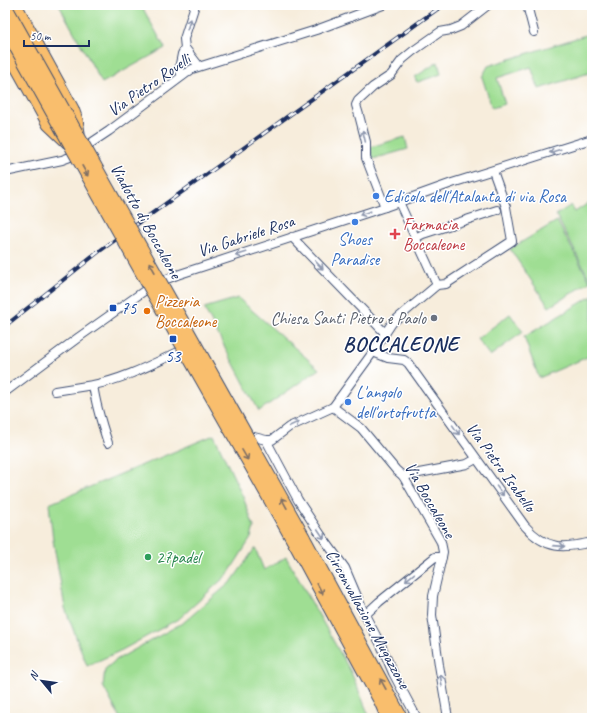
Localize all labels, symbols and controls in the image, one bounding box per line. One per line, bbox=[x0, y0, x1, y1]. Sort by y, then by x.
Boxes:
one-way arrow bbox=[186, 18, 193, 31]
scale bar bbox=[24, 22, 89, 48]
text: 50 m bbox=[30, 28, 52, 44]
street label: Via Pietro Rovelli bbox=[104, 48, 196, 121]
one-way arrow bbox=[360, 130, 368, 143]
one-way arrow bbox=[548, 148, 561, 155]
street label: Viadotto di Boccaleone bbox=[106, 160, 187, 284]
one-way arrow bbox=[81, 165, 89, 177]
place label: Edicola dell'Atalanta di via Rosa bbox=[384, 186, 567, 207]
marker: Edicola dell'Atalanta di via Rosa bbox=[371, 191, 381, 201]
street label: Via Gabriele Rosa bbox=[195, 210, 298, 261]
one-way arrow bbox=[359, 210, 372, 217]
place label: Farmacia Boccaleone bbox=[403, 214, 466, 255]
marker: Shoes Paradise bbox=[350, 217, 360, 227]
place label: Shoes Paradise bbox=[331, 229, 381, 270]
marker: Farmacia Boccaleone bbox=[390, 229, 400, 239]
one-way arrow bbox=[236, 250, 248, 258]
one-way arrow bbox=[315, 260, 324, 270]
one-way arrow bbox=[147, 261, 155, 273]
place label: Pizzeria Boccaleone bbox=[155, 291, 218, 332]
place label: 75 bbox=[121, 298, 138, 319]
marker: 75 bbox=[108, 303, 118, 313]
marker: Pizzeria Boccaleone bbox=[142, 306, 152, 316]
place label: Chiesa Santi Pietro e Paolo bbox=[271, 308, 427, 329]
marker: Chiesa Santi Pietro e Paolo bbox=[429, 313, 439, 323]
district label: BOCCALEONE bbox=[343, 331, 461, 357]
marker: 53 bbox=[168, 334, 178, 344]
place label: 53 bbox=[165, 346, 182, 367]
place label: L'angolo dell'ortofrutta bbox=[356, 382, 437, 423]
marker: L'angolo dell'ortofrutta bbox=[343, 397, 353, 407]
street label: Via Pietro Isabello bbox=[462, 418, 542, 517]
one-way arrow bbox=[288, 420, 300, 427]
one-way arrow bbox=[452, 424, 460, 435]
one-way arrow bbox=[241, 449, 249, 461]
street label: Via Boccaleone bbox=[400, 458, 461, 543]
one-way arrow bbox=[496, 485, 504, 496]
one-way arrow bbox=[280, 497, 287, 509]
one-way arrow bbox=[317, 528, 325, 539]
one-way arrow bbox=[552, 542, 565, 549]
street label: Circonvallazione Mugazzone bbox=[321, 546, 416, 694]
place label: 27padel bbox=[156, 547, 203, 568]
marker: 27padel bbox=[143, 552, 153, 562]
one-way arrow bbox=[405, 573, 416, 581]
one-way arrow bbox=[317, 583, 324, 595]
north arrow bbox=[22, 661, 62, 701]
text: N bbox=[25, 668, 42, 683]
one-way arrow bbox=[437, 673, 445, 686]
one-way arrow bbox=[379, 678, 386, 690]

